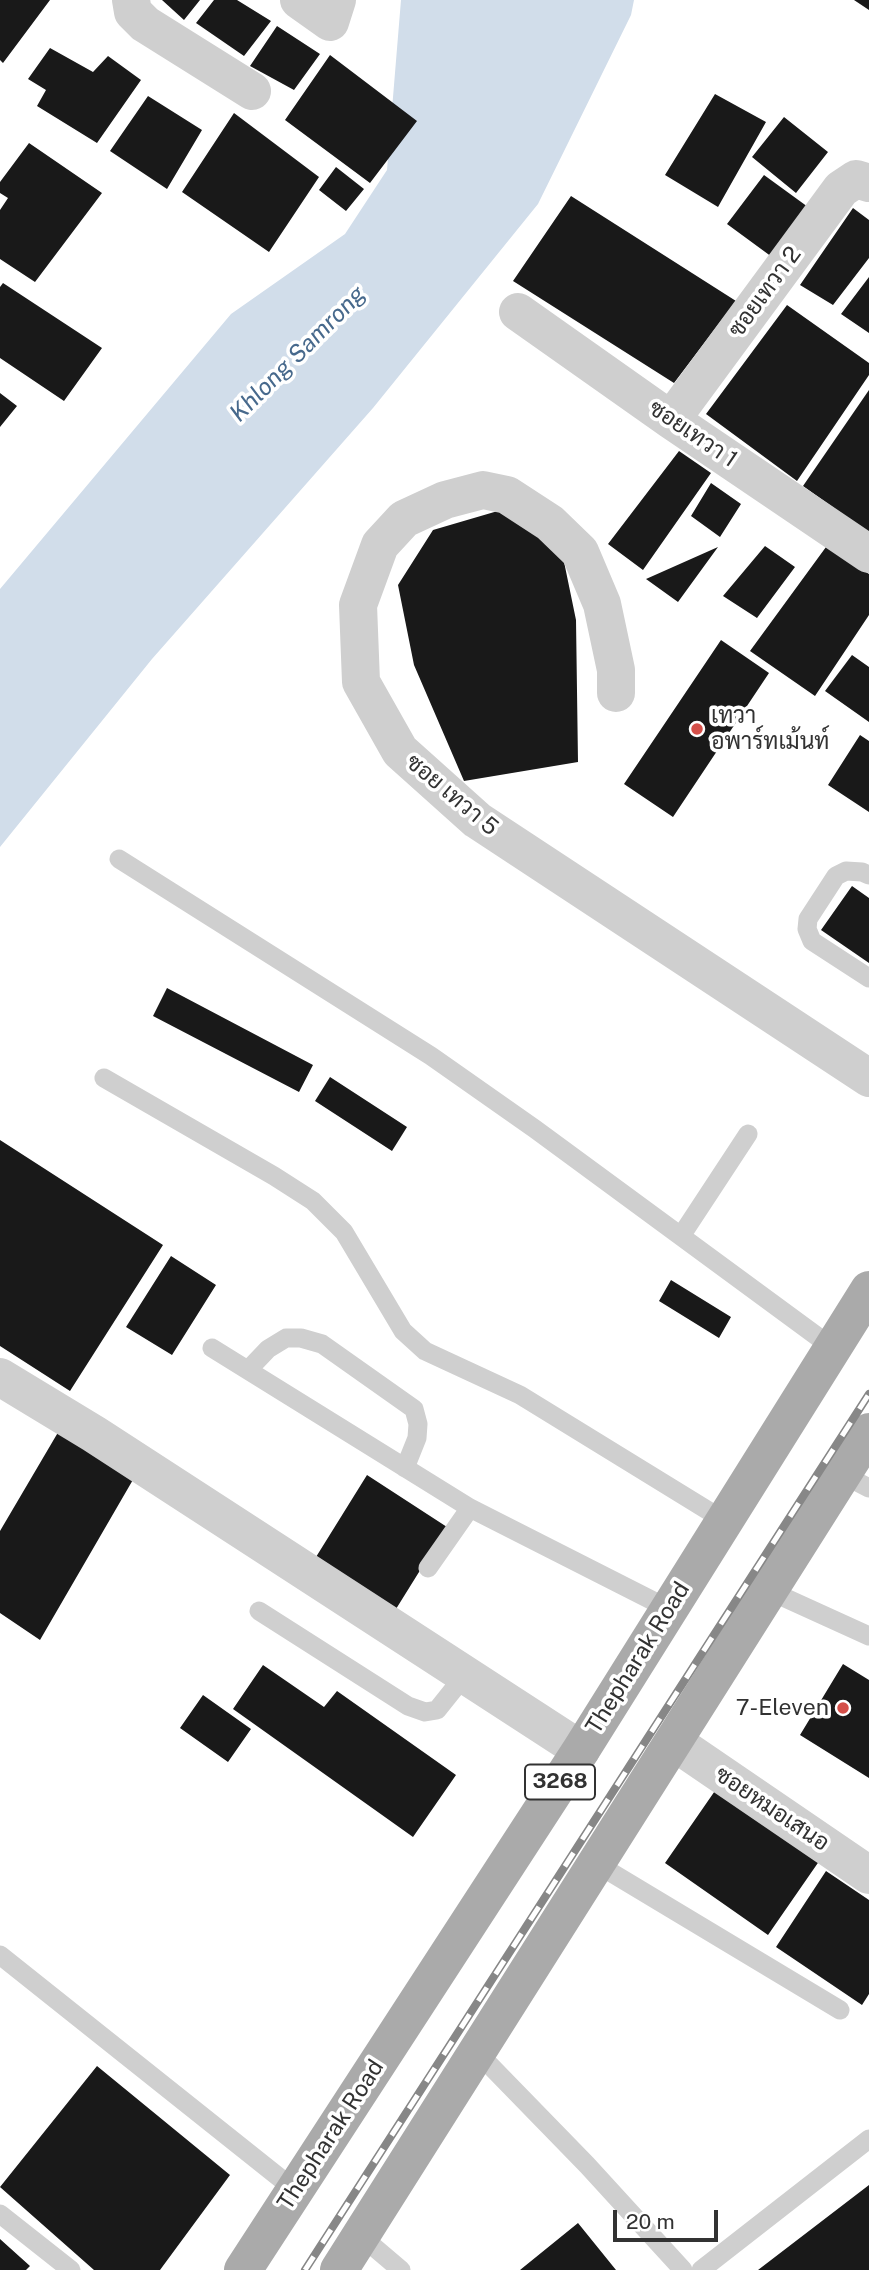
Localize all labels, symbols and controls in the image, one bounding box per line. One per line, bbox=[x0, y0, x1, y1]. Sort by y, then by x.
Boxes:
street label: ซอยเทวา 2 bbox=[723, 241, 807, 343]
water label: Khlong Samrong bbox=[224, 280, 372, 428]
street label: ซอยเทวา 1 bbox=[643, 394, 743, 474]
place label: เทวา อพาร์ทเม้นท์ bbox=[711, 702, 829, 756]
marker: เทวา อพาร์ทเม้นท์ bbox=[689, 721, 705, 737]
street label: ซอย เทวา 5 bbox=[400, 748, 504, 842]
street label: Thepharak Road bbox=[580, 1577, 696, 1739]
place label: 7-Eleven bbox=[736, 1694, 829, 1722]
marker: 7-Eleven bbox=[835, 1700, 851, 1716]
street label: ซอยหมอเสนอ bbox=[710, 1761, 834, 1857]
road number: 3268 bbox=[525, 1764, 595, 1800]
street label: Thepharak Road bbox=[272, 2055, 390, 2215]
scale bar bbox=[617, 2196, 722, 2240]
text: 20 m bbox=[626, 2209, 675, 2234]

